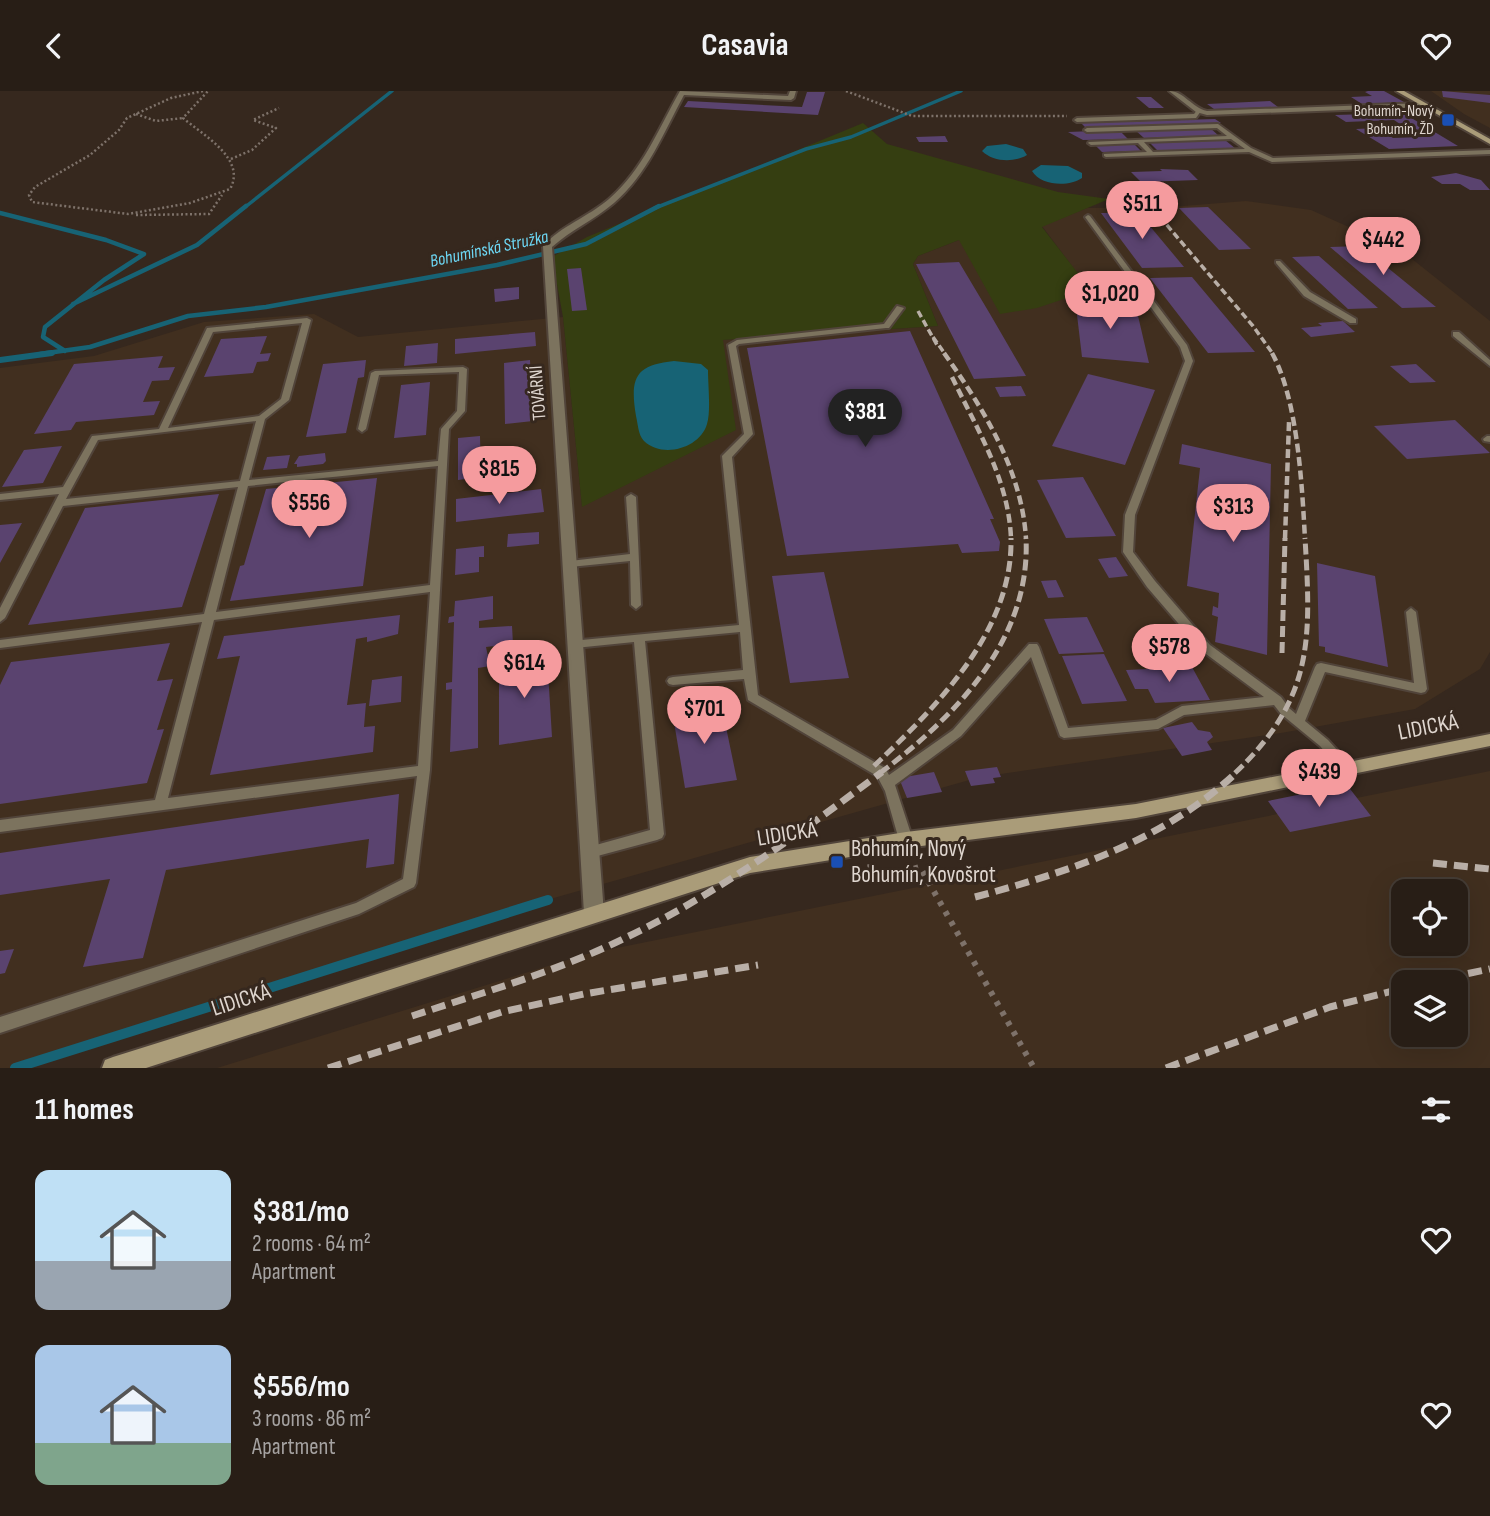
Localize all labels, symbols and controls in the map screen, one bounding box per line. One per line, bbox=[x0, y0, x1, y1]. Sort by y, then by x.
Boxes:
text: Casavia bbox=[701, 26, 789, 65]
icon: back bbox=[35, 27, 73, 65]
icon: heart bbox=[1417, 27, 1455, 65]
place label: Bohumín-Nový Bohumín, ŽD bbox=[1354, 102, 1434, 139]
marker: Bohumín-Nový Bohumín, ŽD bbox=[1440, 112, 1456, 128]
pin: $511 bbox=[1101, 181, 1183, 241]
text: $511 bbox=[1122, 190, 1162, 218]
pin: $442 bbox=[1342, 218, 1424, 277]
water label: Bohumínská Stružka bbox=[428, 226, 551, 272]
text: $442 bbox=[1361, 226, 1405, 254]
pin: $1,020 bbox=[1053, 271, 1167, 331]
text: $1,020 bbox=[1081, 280, 1139, 308]
street label: TOVÁRNÍ bbox=[525, 365, 551, 421]
pin: $381 bbox=[824, 389, 906, 449]
text: $381 bbox=[844, 398, 886, 426]
pin: $815 bbox=[458, 447, 540, 506]
text: $815 bbox=[478, 455, 520, 483]
pin: $556 bbox=[268, 481, 350, 540]
pin: $313 bbox=[1192, 484, 1274, 544]
text: $556 bbox=[288, 489, 330, 517]
text: $313 bbox=[1212, 493, 1254, 521]
pin: $578 bbox=[1128, 625, 1210, 684]
text: $578 bbox=[1148, 633, 1190, 661]
pin: $614 bbox=[483, 641, 565, 700]
text: $614 bbox=[503, 649, 545, 677]
pin: $701 bbox=[663, 687, 745, 746]
text: $701 bbox=[683, 695, 725, 723]
street label: LIDICKÁ bbox=[1396, 707, 1461, 747]
pin: $439 bbox=[1278, 749, 1360, 809]
text: $439 bbox=[1297, 758, 1341, 786]
street label: LIDICKÁ bbox=[755, 815, 819, 853]
place label: Bohumín, Nový Bohumín, Kovošrot bbox=[851, 835, 996, 889]
marker: Bohumín, Nový Bohumín, Kovošrot bbox=[829, 854, 845, 870]
map controls bbox=[1391, 879, 1468, 1047]
button: locate bbox=[1391, 879, 1468, 956]
button: layers bbox=[1391, 970, 1468, 1047]
street label: LIDICKÁ bbox=[208, 977, 274, 1023]
icon: filters bbox=[1417, 1091, 1455, 1129]
text: 11 homes bbox=[35, 1092, 134, 1128]
text: $381/mo bbox=[252, 1194, 349, 1230]
icon: home bbox=[91, 1198, 175, 1282]
icon: heart bbox=[1417, 1221, 1455, 1259]
text: 2 rooms · 64 m² bbox=[252, 1230, 371, 1258]
text: Apartment bbox=[252, 1258, 336, 1286]
text: $556/mo bbox=[252, 1369, 350, 1405]
icon: home bbox=[91, 1373, 175, 1457]
icon: heart bbox=[1417, 1396, 1455, 1434]
text: 3 rooms · 86 m² bbox=[252, 1405, 371, 1433]
text: Apartment bbox=[252, 1433, 336, 1461]

